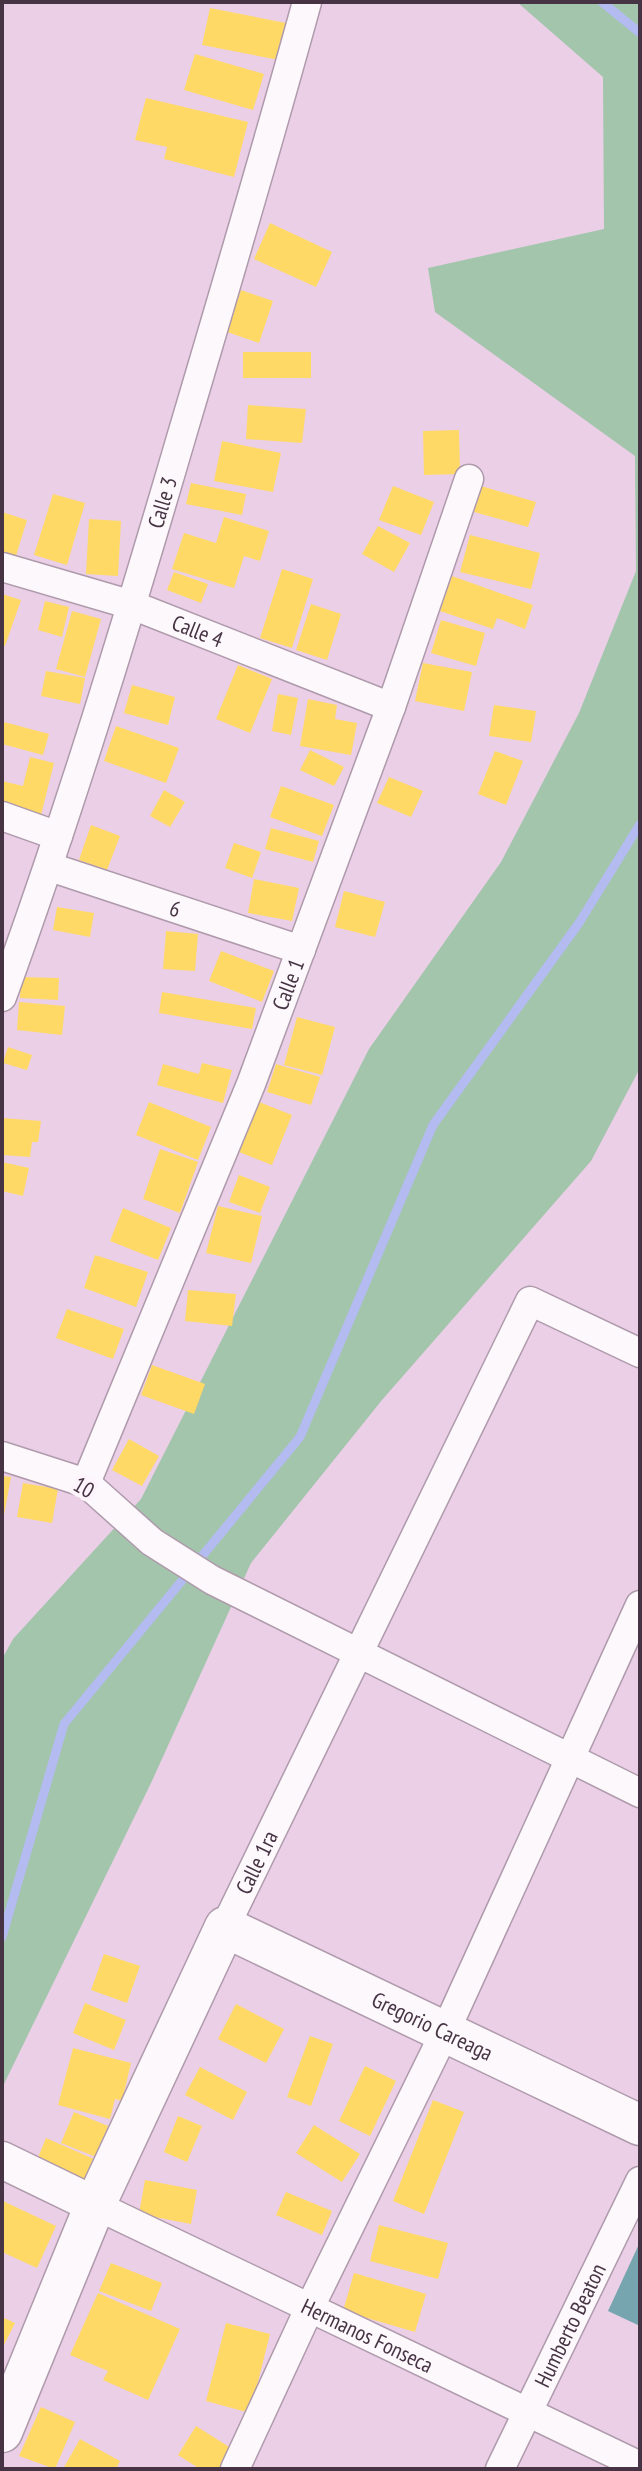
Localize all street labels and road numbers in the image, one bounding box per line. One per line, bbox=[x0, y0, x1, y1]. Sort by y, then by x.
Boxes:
street label: Calle 3 bbox=[141, 473, 183, 532]
street label: Calle 4 bbox=[168, 608, 227, 654]
street label: 6 bbox=[166, 894, 184, 923]
street label: Calle 1 bbox=[266, 955, 310, 1014]
street label: 10 bbox=[68, 1470, 100, 1504]
street label: Calle 1ra bbox=[229, 1826, 284, 1899]
street label: Gregorio Careaga bbox=[367, 1985, 497, 2067]
street label: Humberto Beaton bbox=[528, 2259, 612, 2392]
street label: Hermanos Fonseca bbox=[297, 2292, 438, 2379]

